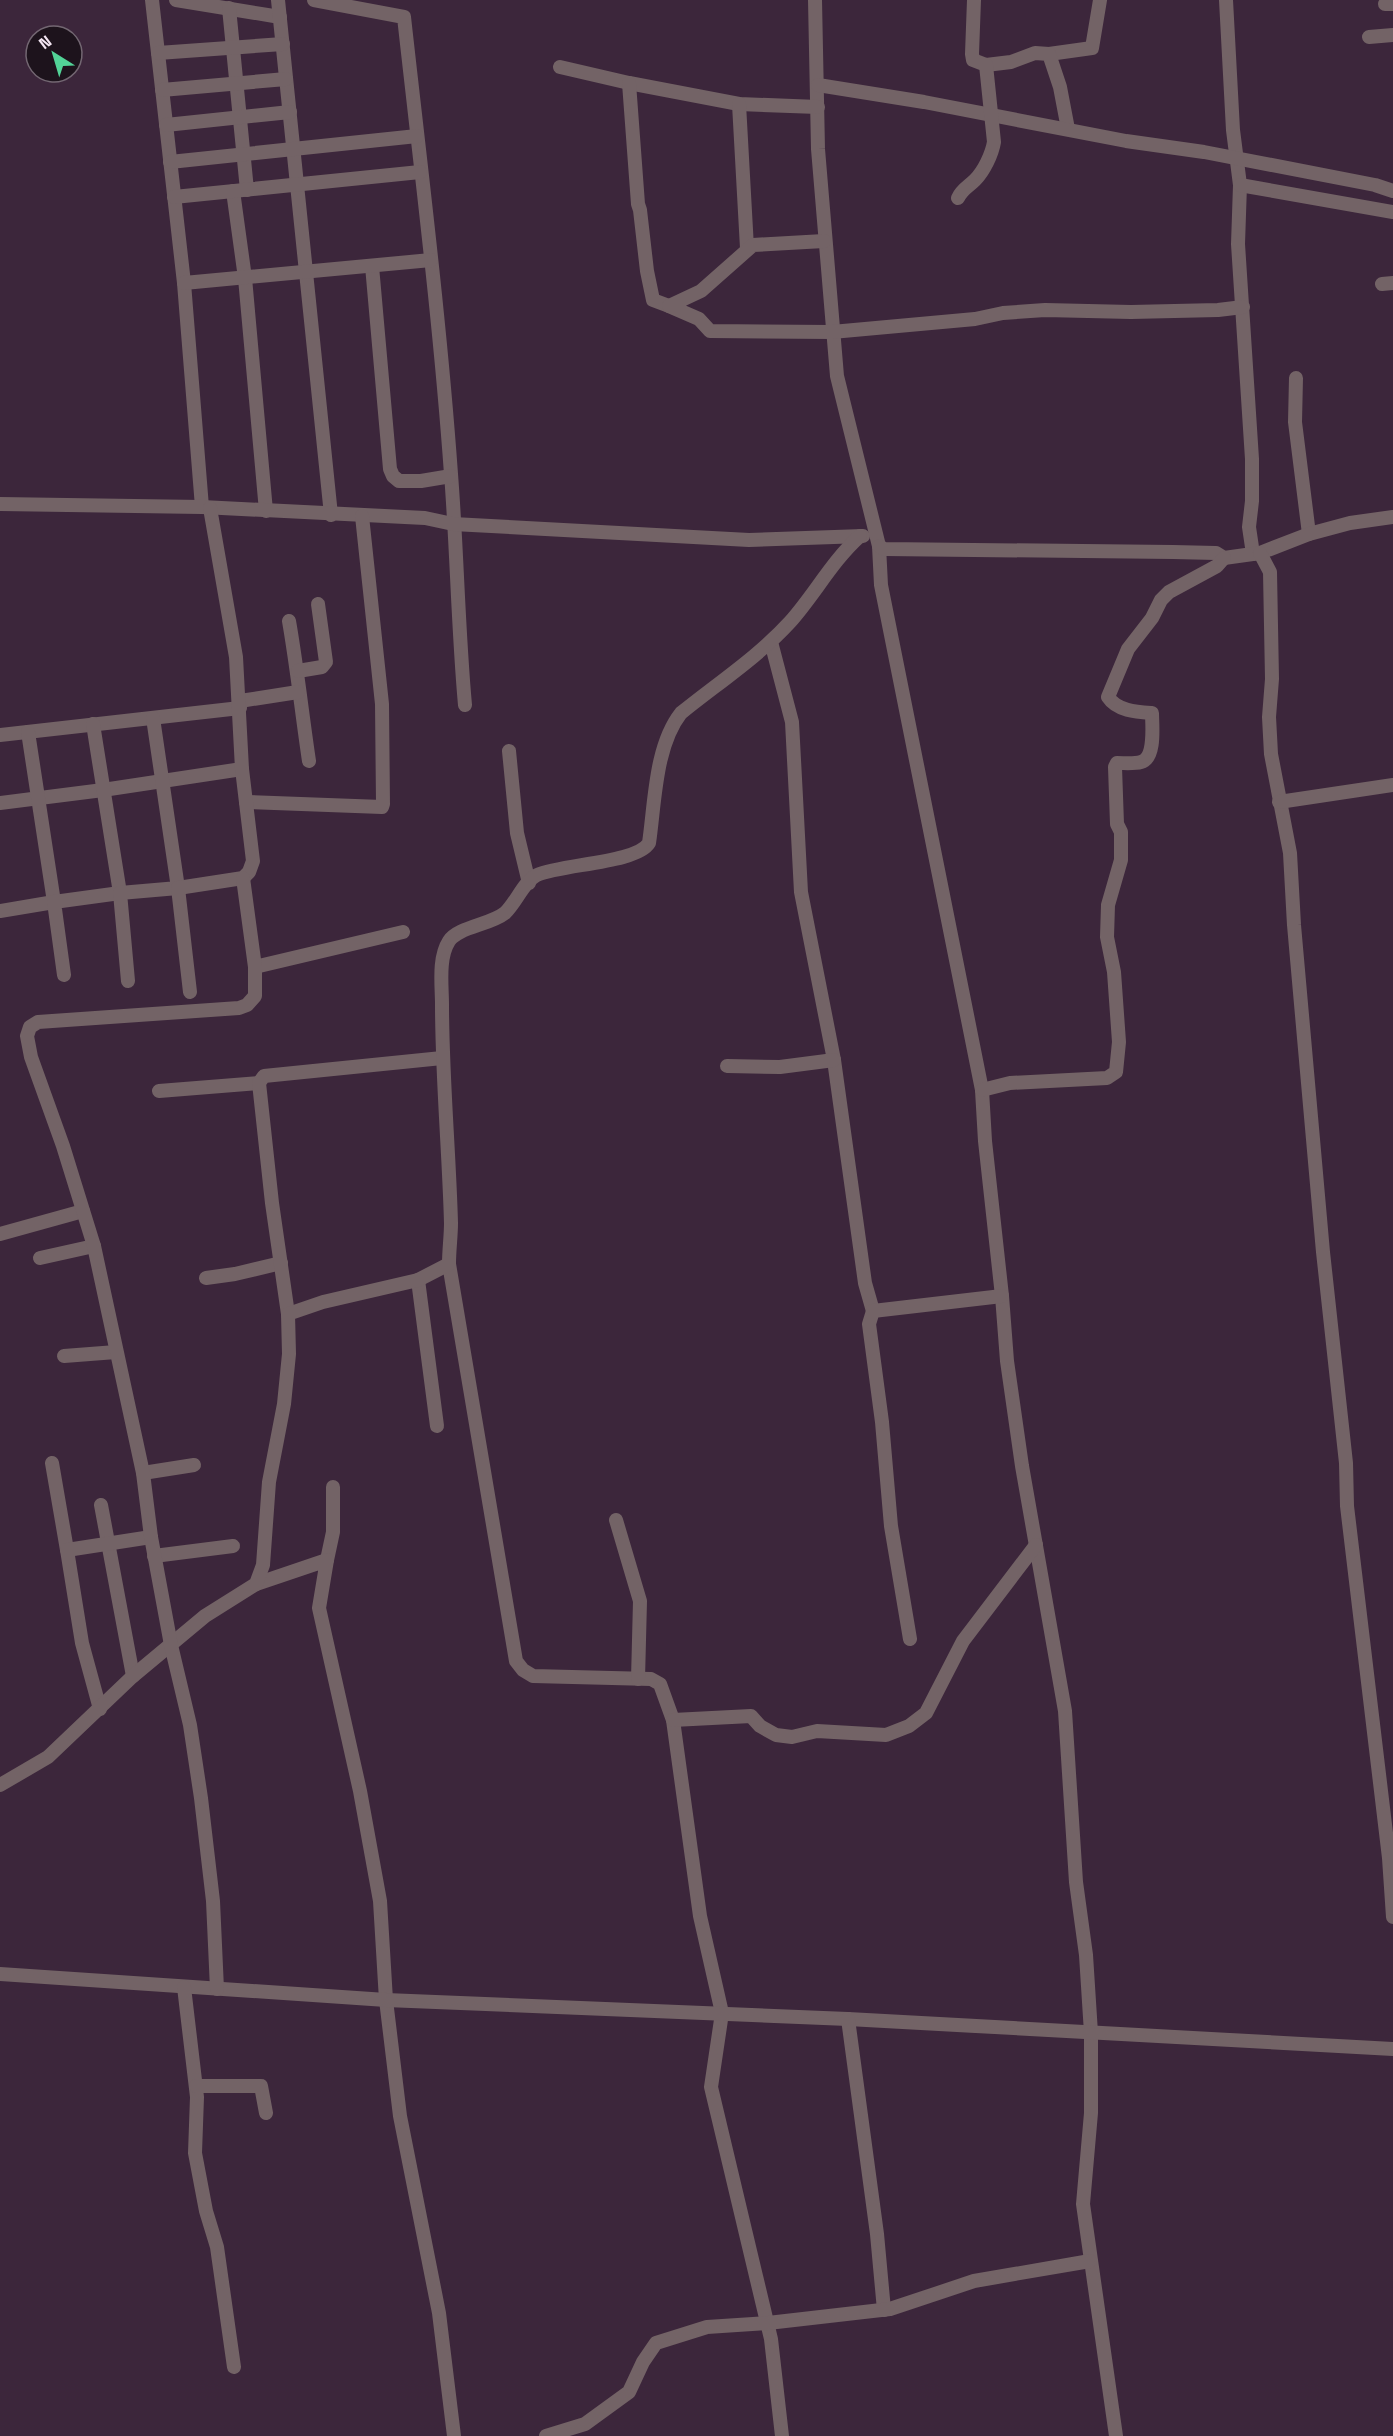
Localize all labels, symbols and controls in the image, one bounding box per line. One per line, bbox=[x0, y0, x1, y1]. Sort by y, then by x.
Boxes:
north arrow bbox=[24, 24, 84, 84]
text: N bbox=[35, 31, 56, 54]

